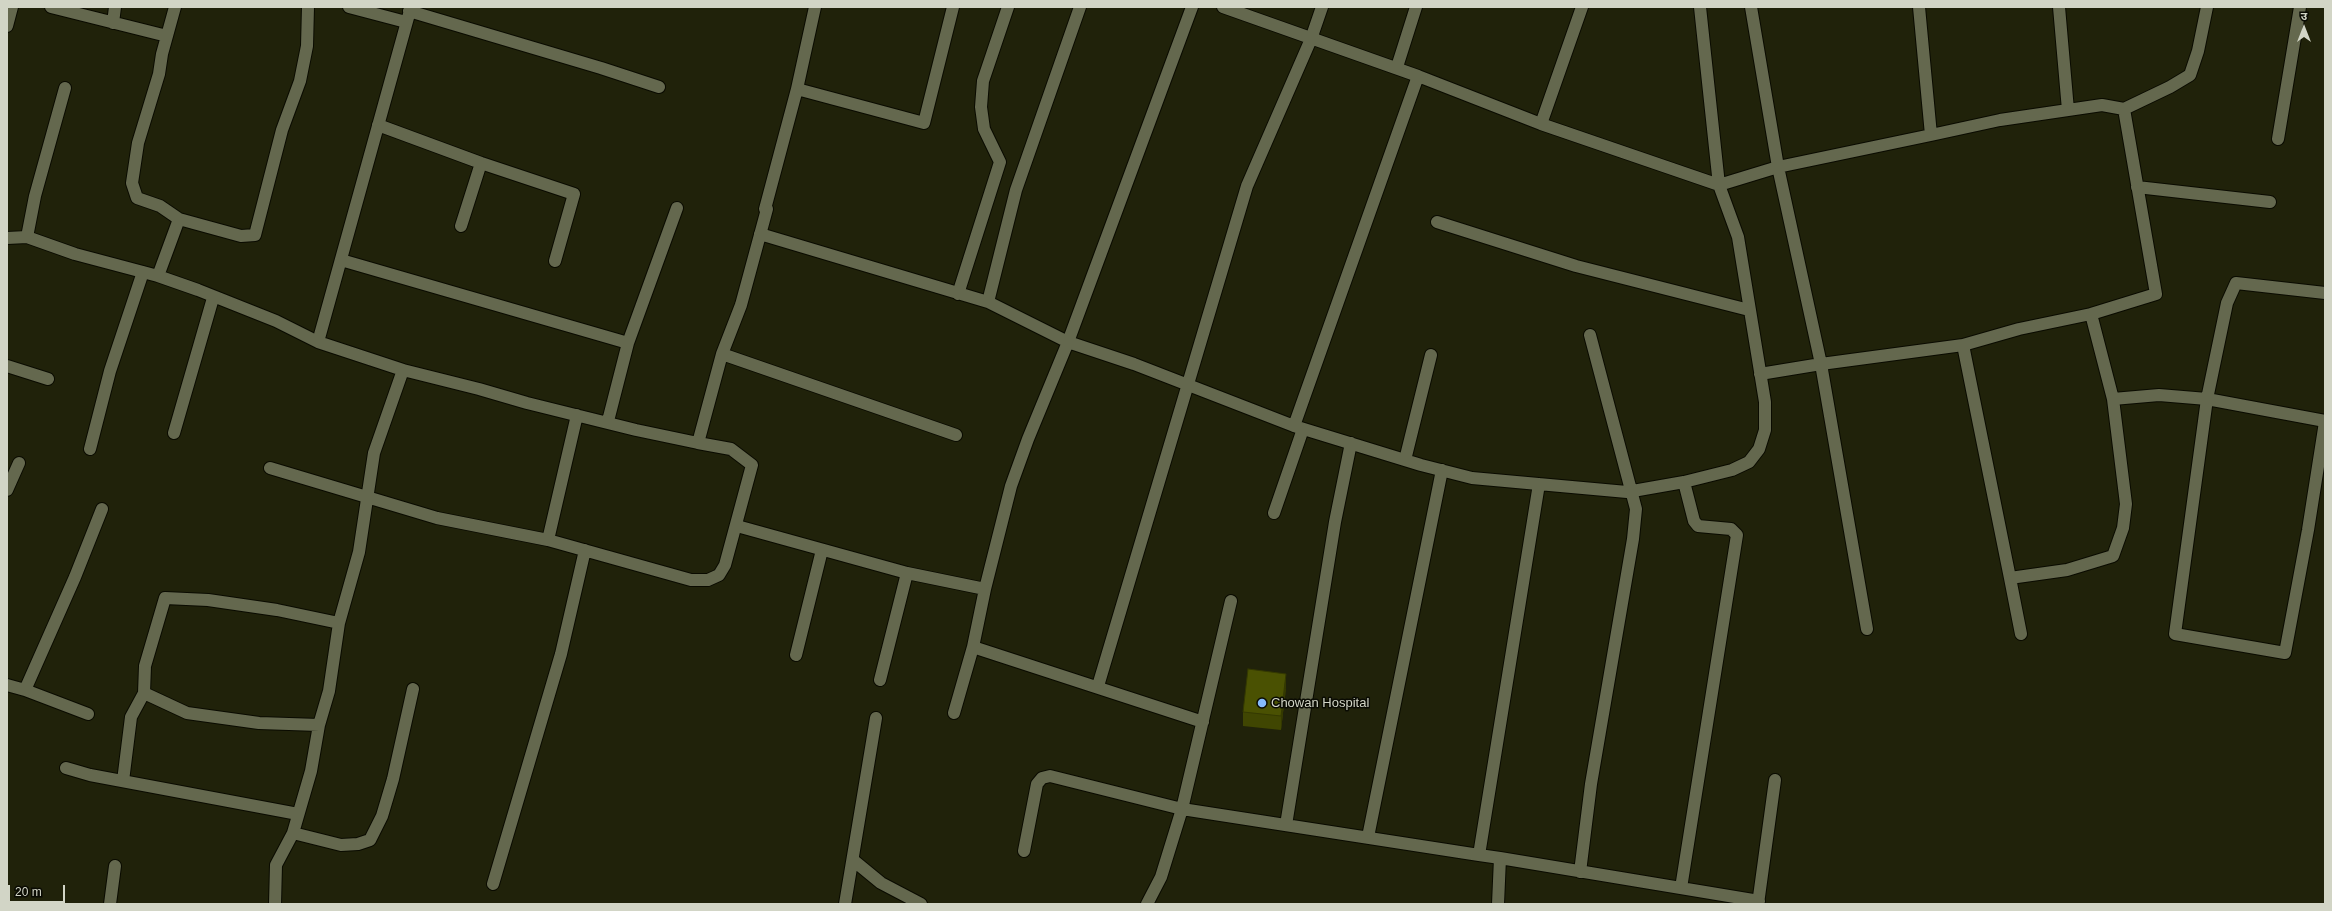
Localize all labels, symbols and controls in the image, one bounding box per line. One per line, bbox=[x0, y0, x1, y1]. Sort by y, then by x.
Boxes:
north arrow bbox=[2284, 8, 2324, 48]
text: उ bbox=[2301, 10, 2307, 22]
place label: Chowan Hospital bbox=[1271, 695, 1369, 711]
marker: Chowan Hospital bbox=[1256, 697, 1268, 709]
scale bar bbox=[10, 877, 67, 903]
text: 20 m bbox=[15, 885, 42, 899]

